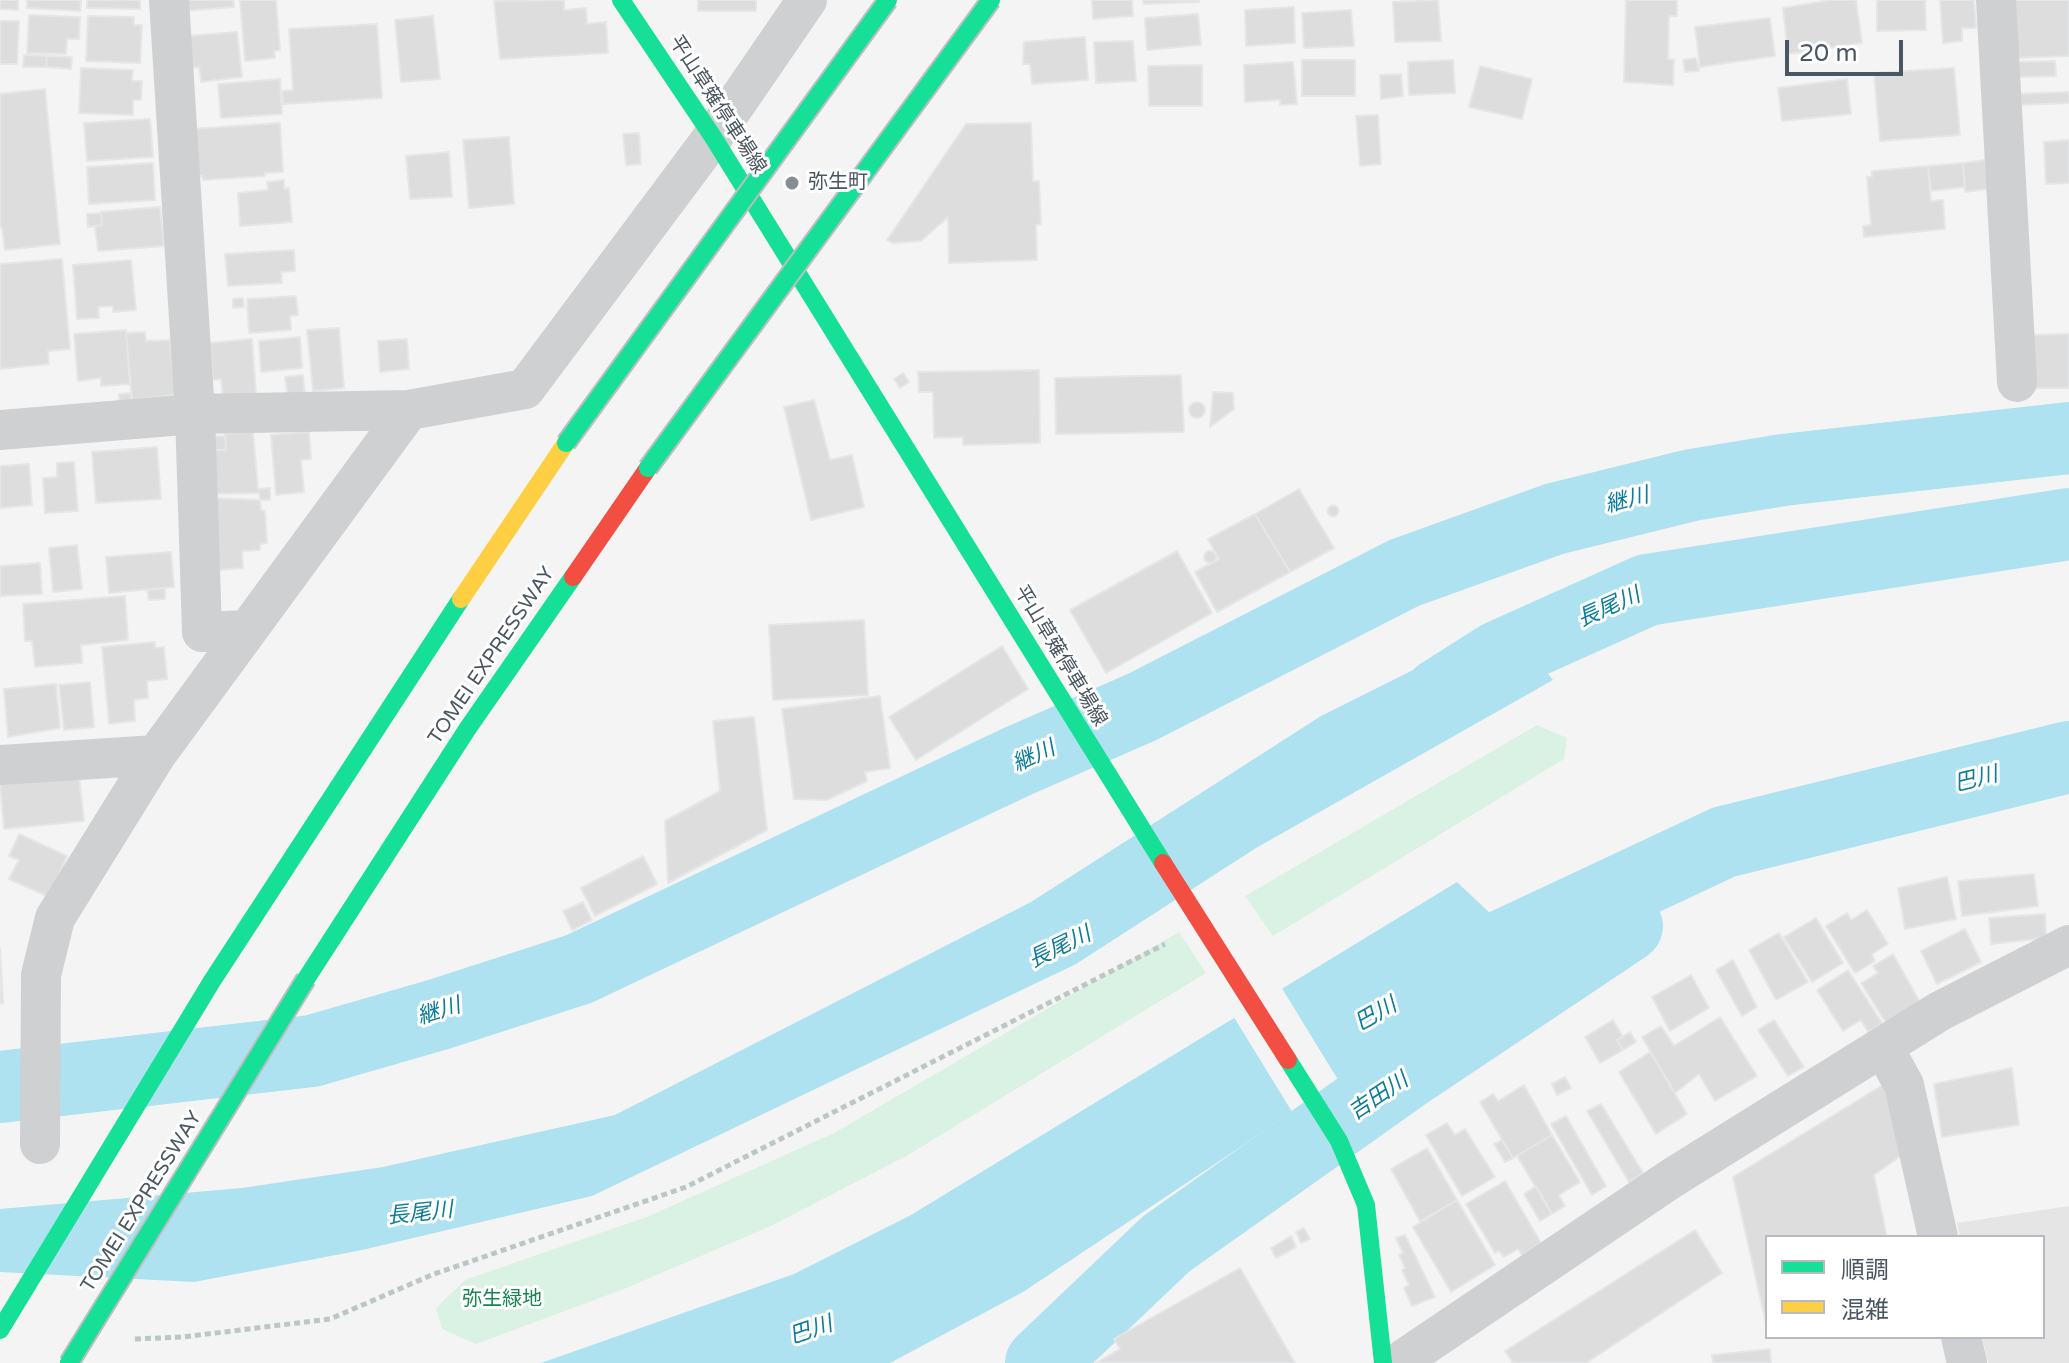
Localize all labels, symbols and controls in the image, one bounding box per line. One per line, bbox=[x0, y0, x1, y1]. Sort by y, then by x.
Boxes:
scale bar bbox=[1789, 24, 1907, 74]
street label: 平山草薙停車場線 bbox=[663, 31, 771, 179]
text: 20 m bbox=[1799, 39, 1857, 68]
place label: 弥生町 bbox=[808, 171, 868, 195]
marker: 弥生町 bbox=[783, 174, 801, 192]
water label: 継川 bbox=[1602, 483, 1652, 519]
street label: TOMEI EXPRESSWAY bbox=[424, 563, 560, 749]
street label: 平山草薙停車場線 bbox=[1009, 581, 1111, 731]
water label: 長尾川 bbox=[1573, 583, 1645, 633]
water label: 継川 bbox=[1008, 736, 1060, 778]
water label: 巴川 bbox=[1951, 762, 2001, 798]
water label: 長尾川 bbox=[1025, 922, 1095, 974]
water label: 継川 bbox=[414, 993, 464, 1031]
water label: 巴川 bbox=[1350, 993, 1402, 1037]
water label: 吉田川 bbox=[1344, 1068, 1414, 1126]
street label: TOMEI EXPRESSWAY bbox=[76, 1107, 208, 1297]
water label: 長尾川 bbox=[386, 1197, 454, 1231]
legend bbox=[1765, 1235, 2045, 1339]
text: 順調 bbox=[1841, 1256, 1889, 1285]
park label: 弥生緑地 bbox=[462, 1288, 542, 1312]
text: 混雑 bbox=[1841, 1296, 1889, 1325]
water label: 巴川 bbox=[786, 1311, 836, 1351]

